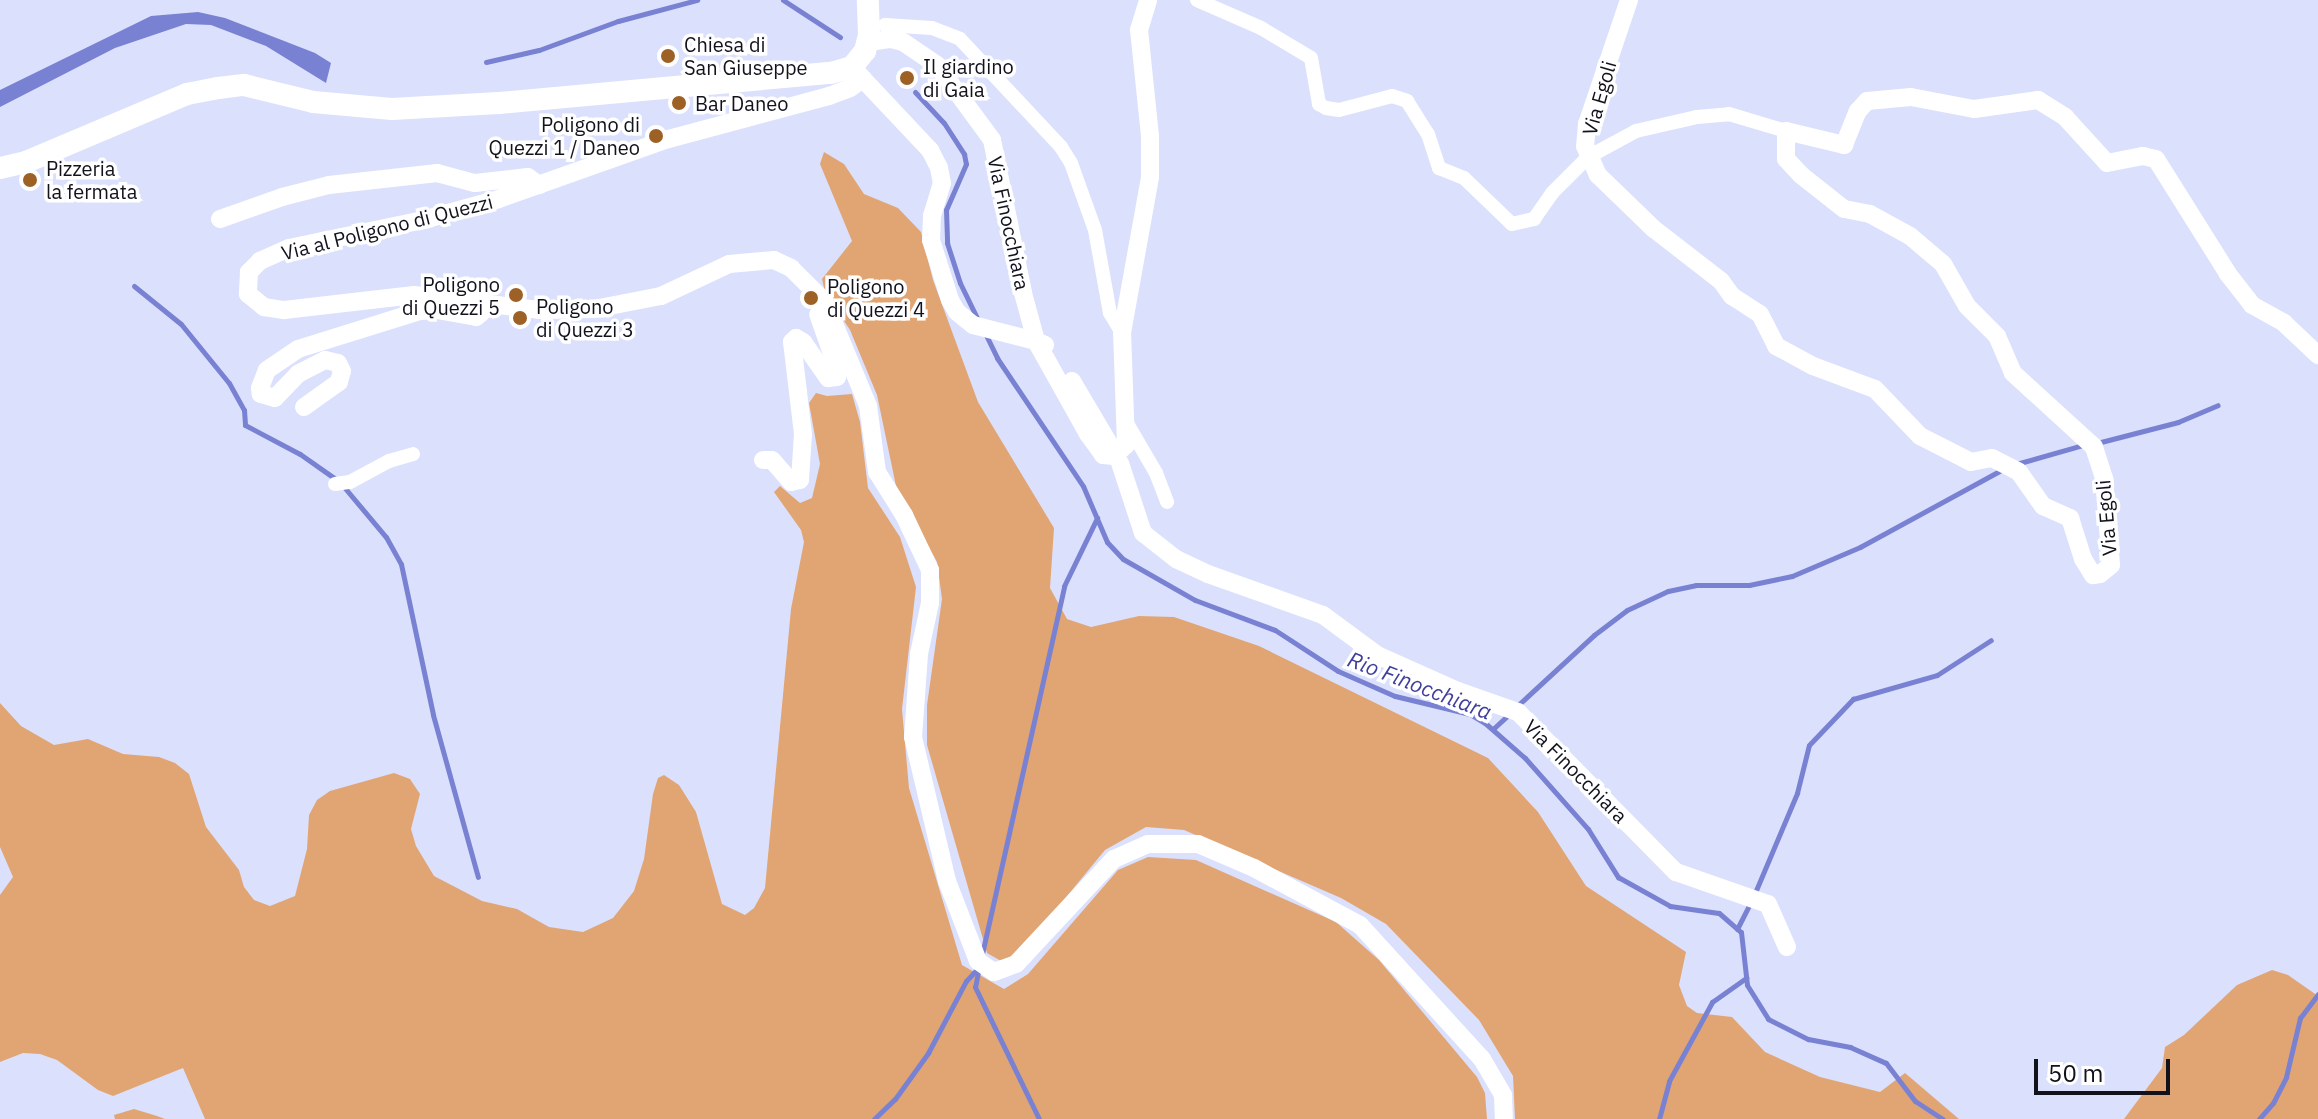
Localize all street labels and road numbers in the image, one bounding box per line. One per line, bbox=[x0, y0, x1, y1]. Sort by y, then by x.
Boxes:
street label: Via Egoli bbox=[1577, 58, 1621, 138]
street label: Via Finocchiara bbox=[983, 154, 1035, 292]
street label: Via al Poligono di Quezzi bbox=[279, 189, 495, 265]
street label: Via Egoli bbox=[2091, 479, 2121, 557]
street label: Via Finocchiara bbox=[1519, 714, 1633, 828]

